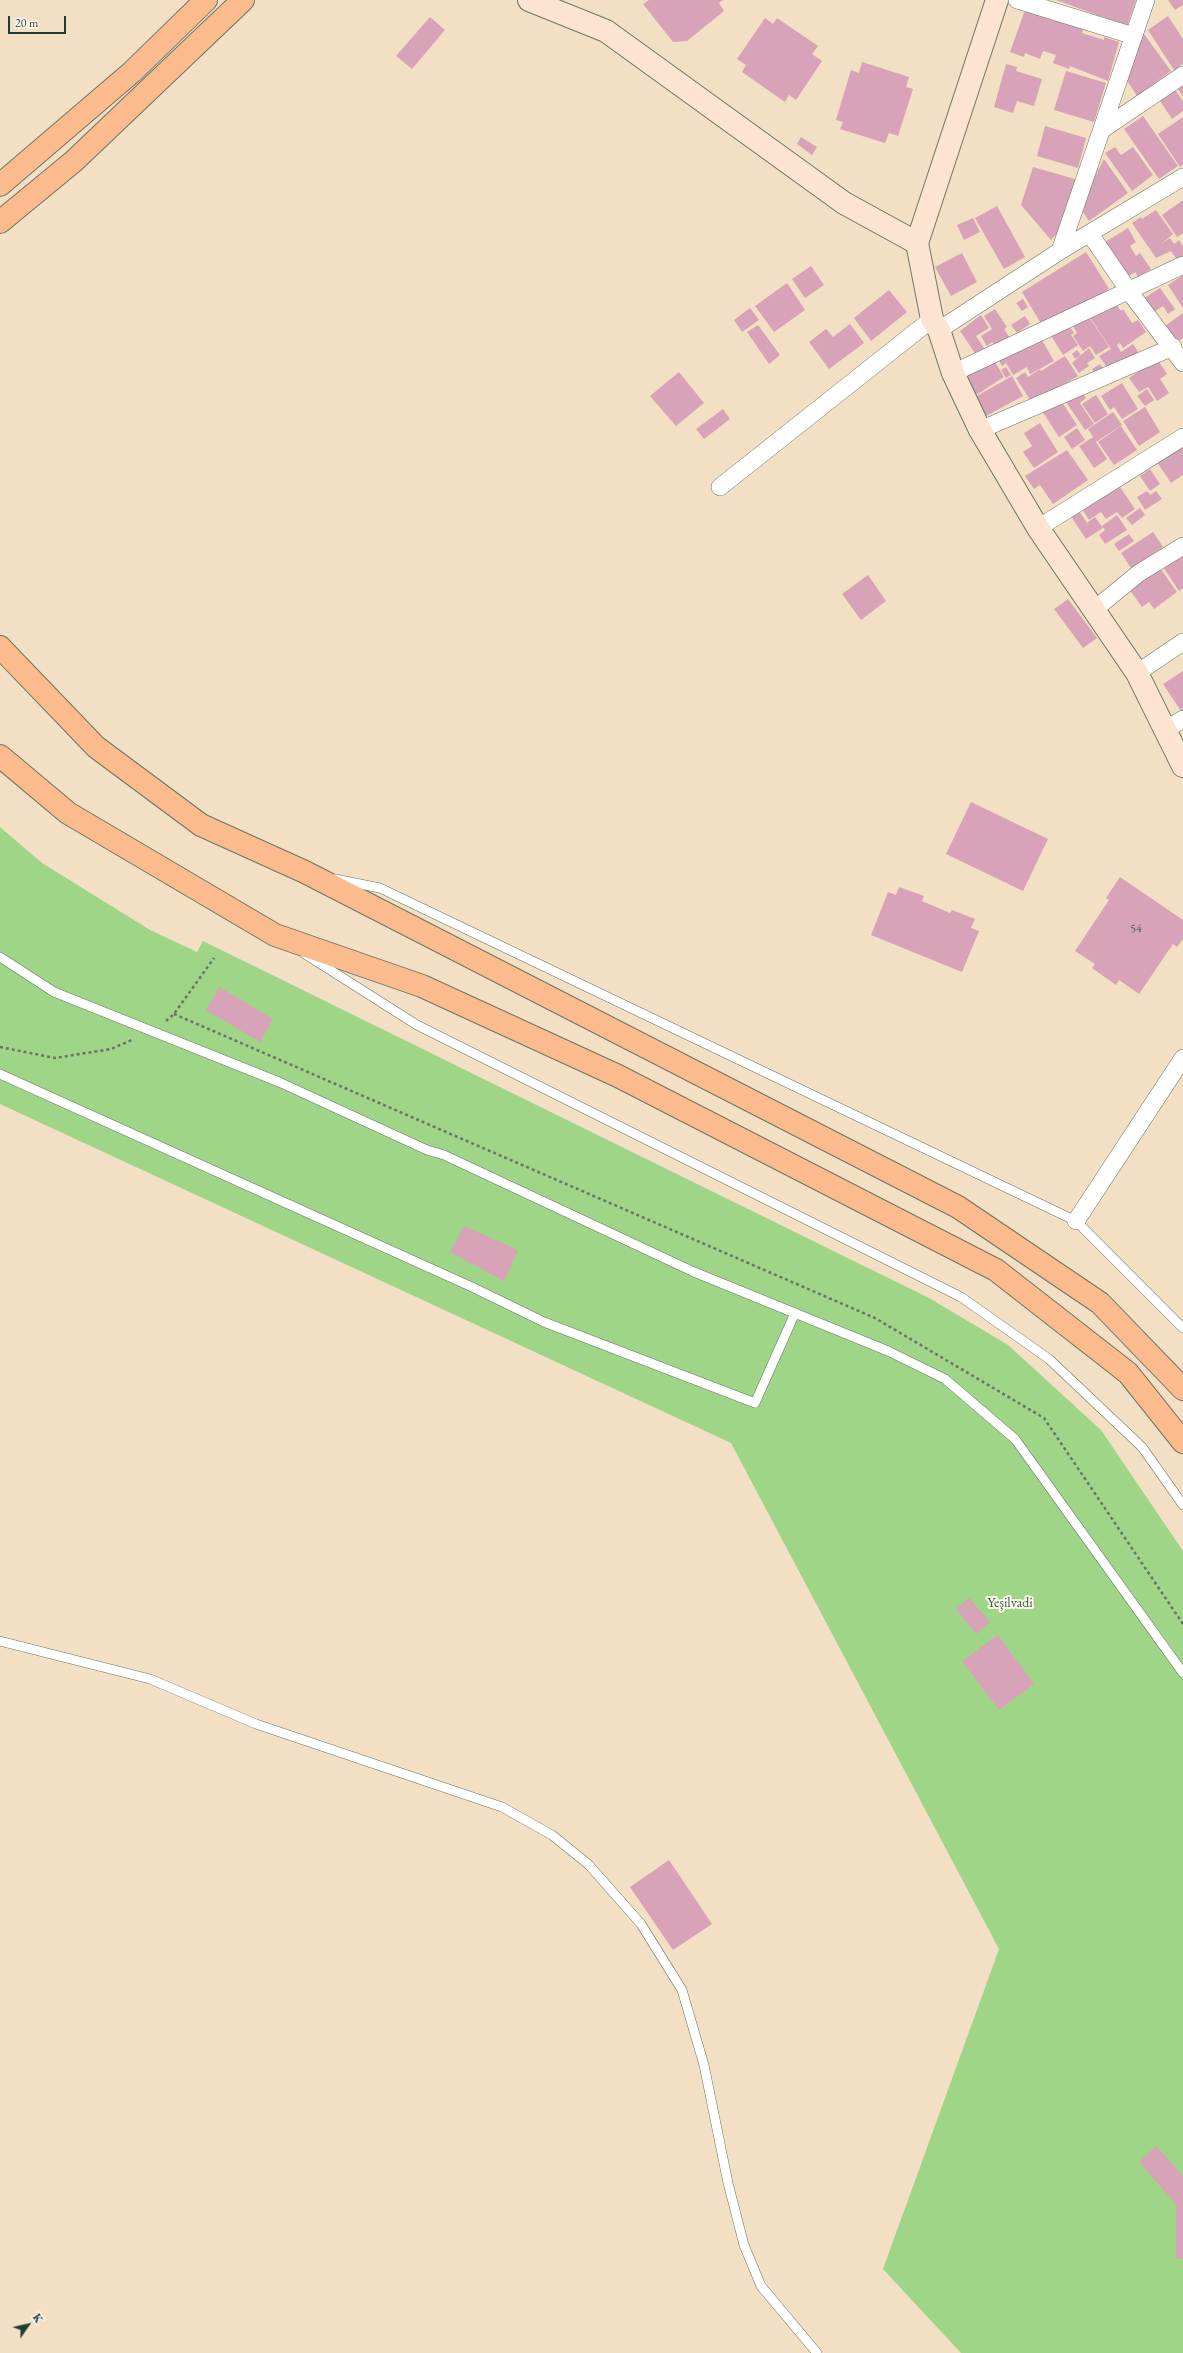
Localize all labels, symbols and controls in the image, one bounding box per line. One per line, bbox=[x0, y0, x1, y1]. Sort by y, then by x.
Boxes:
scale bar bbox=[10, 8, 68, 34]
text: 20 m bbox=[15, 15, 38, 31]
house number: 54 bbox=[1130, 922, 1142, 936]
park label: Yeşilvadi bbox=[987, 1595, 1033, 1611]
north arrow bbox=[8, 2305, 48, 2345]
text: K bbox=[30, 2311, 46, 2326]

